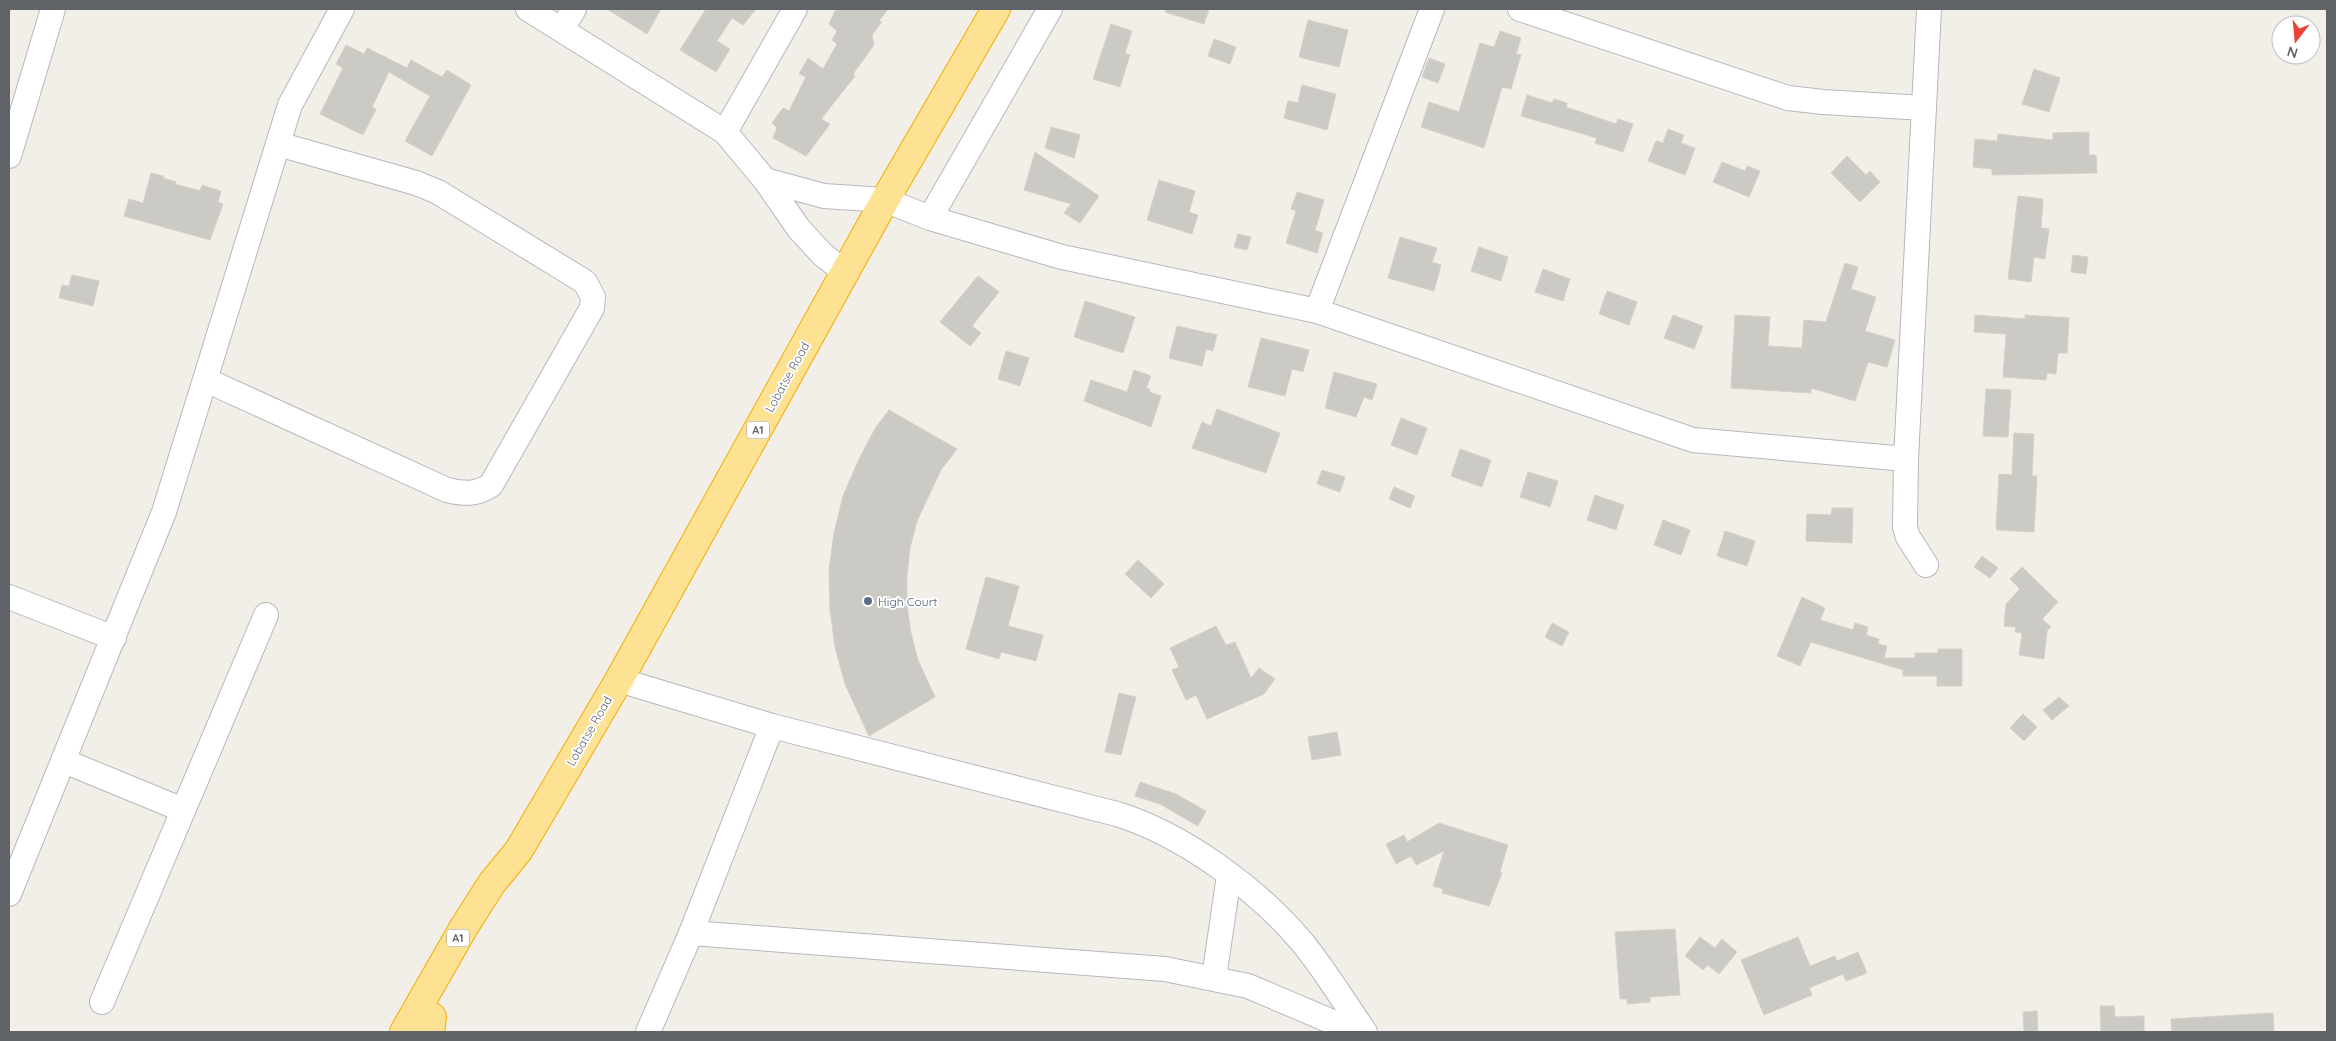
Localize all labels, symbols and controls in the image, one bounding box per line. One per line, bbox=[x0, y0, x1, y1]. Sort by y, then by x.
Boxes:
north arrow bbox=[2271, 15, 2321, 65]
text: N bbox=[2285, 42, 2300, 63]
street label: Lobatse Road bbox=[762, 339, 812, 415]
road number: A1 bbox=[747, 422, 769, 438]
place label: High Court bbox=[878, 594, 937, 609]
marker: High Court bbox=[862, 595, 874, 607]
street label: Lobatse Road bbox=[563, 693, 615, 769]
road number: A1 bbox=[447, 930, 469, 946]

